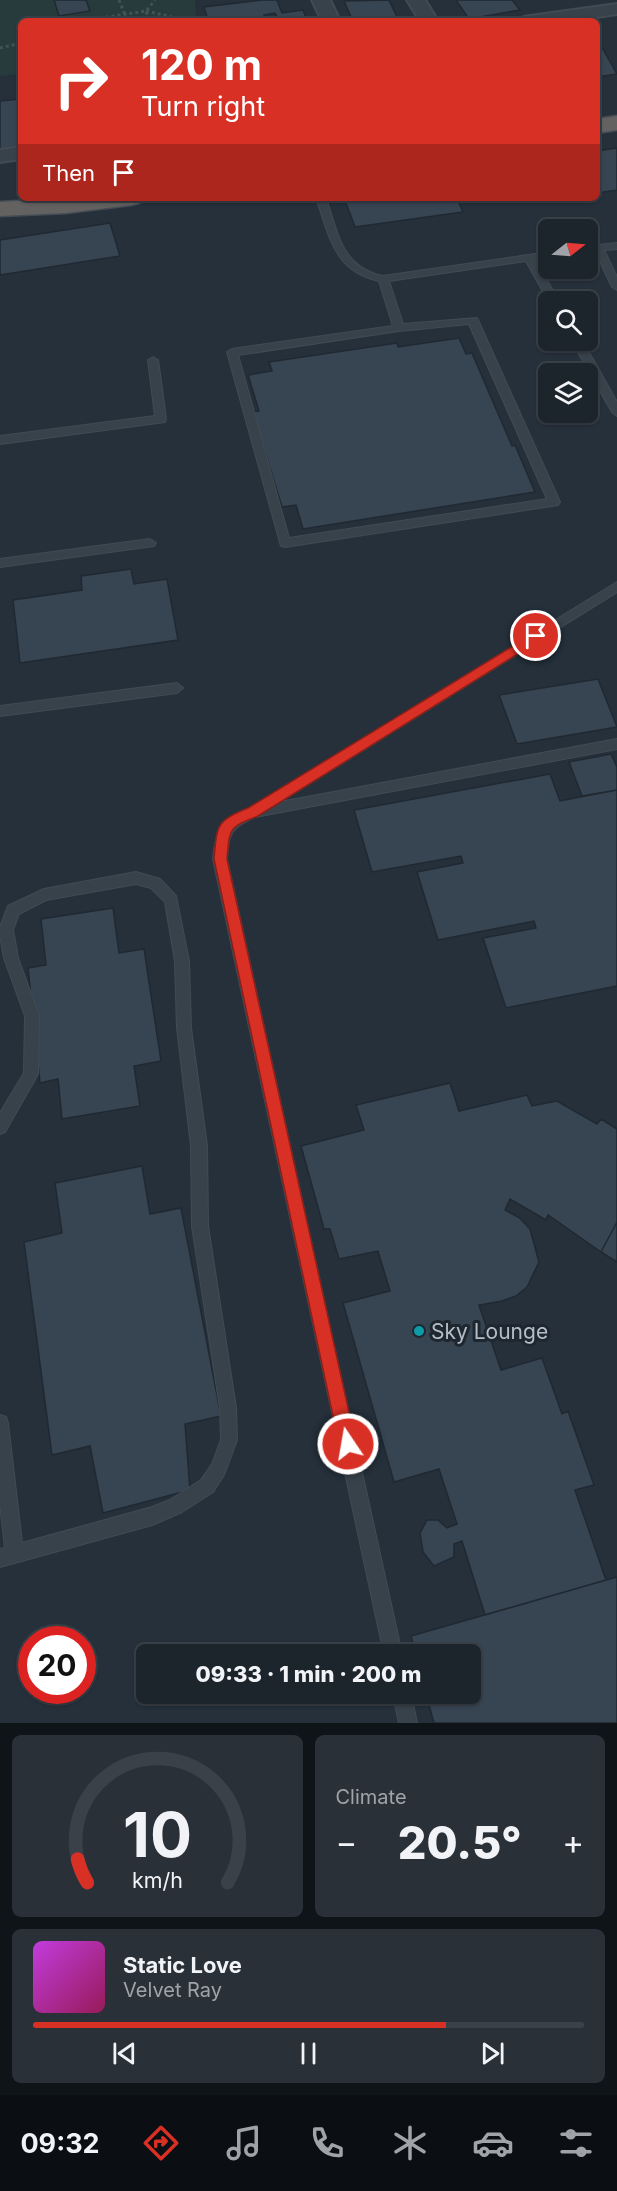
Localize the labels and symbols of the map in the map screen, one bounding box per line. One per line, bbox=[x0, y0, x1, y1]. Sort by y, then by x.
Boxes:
north arrow bbox=[538, 219, 598, 279]
pin bbox=[510, 610, 561, 661]
place label: Sky Lounge bbox=[431, 1319, 548, 1344]
marker: Sky Lounge bbox=[412, 1324, 426, 1338]
position arrow bbox=[316, 1412, 380, 1476]
speed limit sign: 20 bbox=[18, 1626, 96, 1704]

